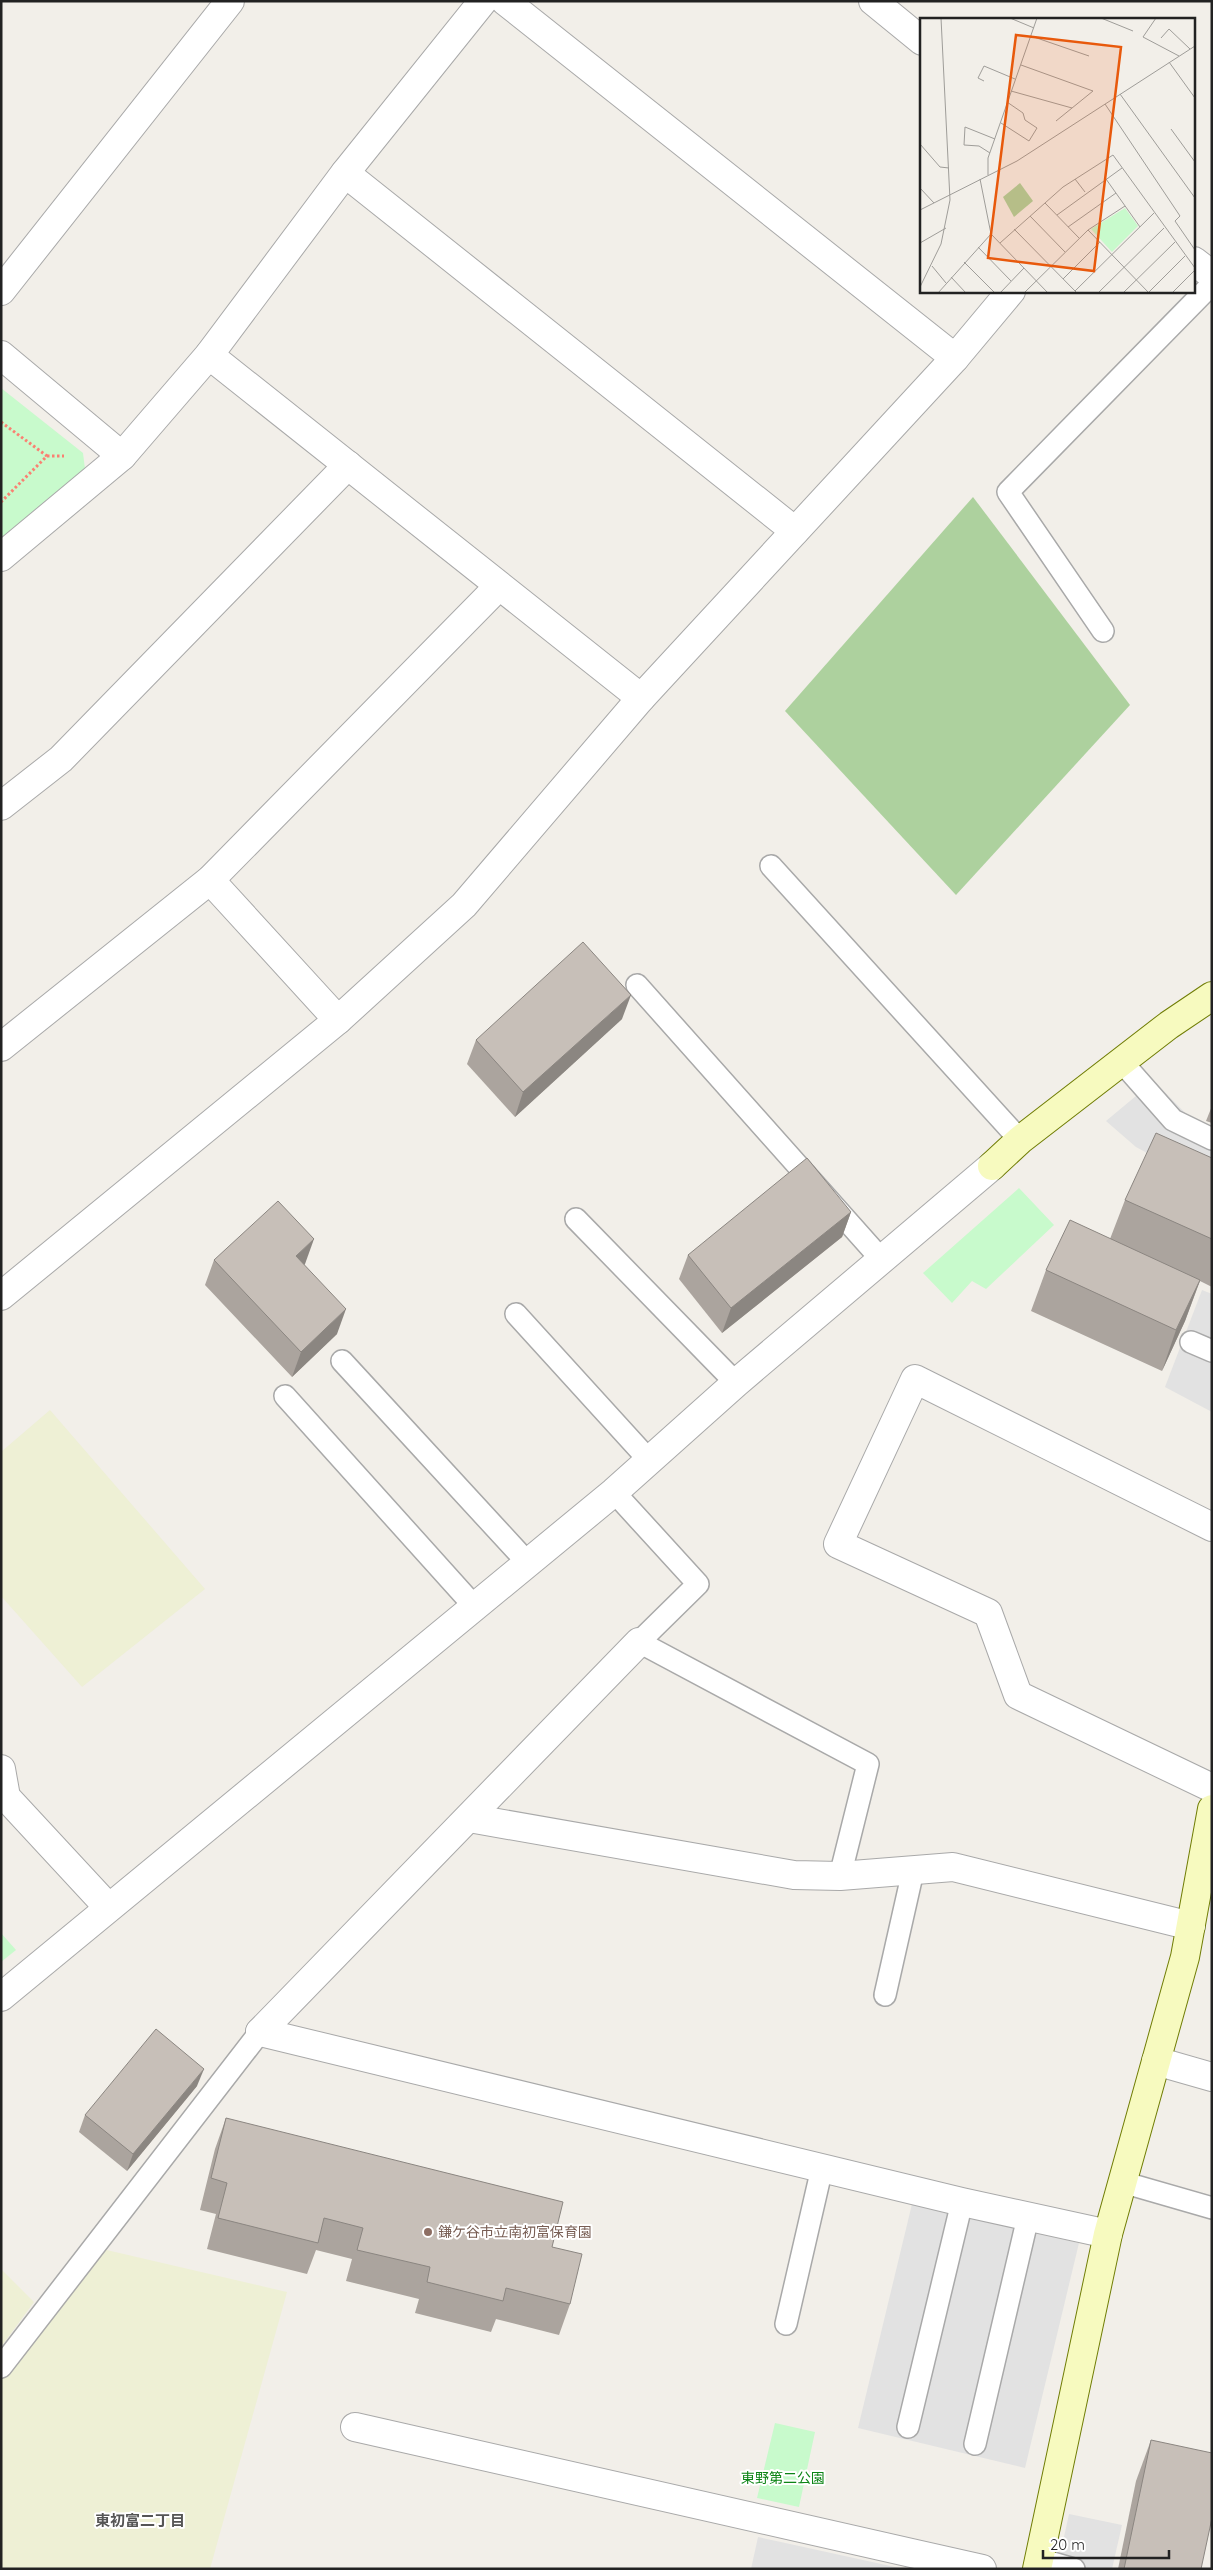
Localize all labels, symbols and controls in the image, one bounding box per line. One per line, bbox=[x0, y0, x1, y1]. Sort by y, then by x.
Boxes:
inset map bbox=[920, 18, 1196, 292]
place label: 鎌ケ谷市立南初富保育園 bbox=[438, 2223, 592, 2241]
marker: 鎌ケ谷市立南初富保育園 bbox=[422, 2226, 434, 2238]
park label: 東野第二公園 bbox=[741, 2469, 825, 2487]
district label: 東初富二丁目 bbox=[95, 2511, 185, 2530]
scale bar bbox=[1043, 2528, 1169, 2560]
text: 20 m bbox=[1050, 2535, 1085, 2554]

